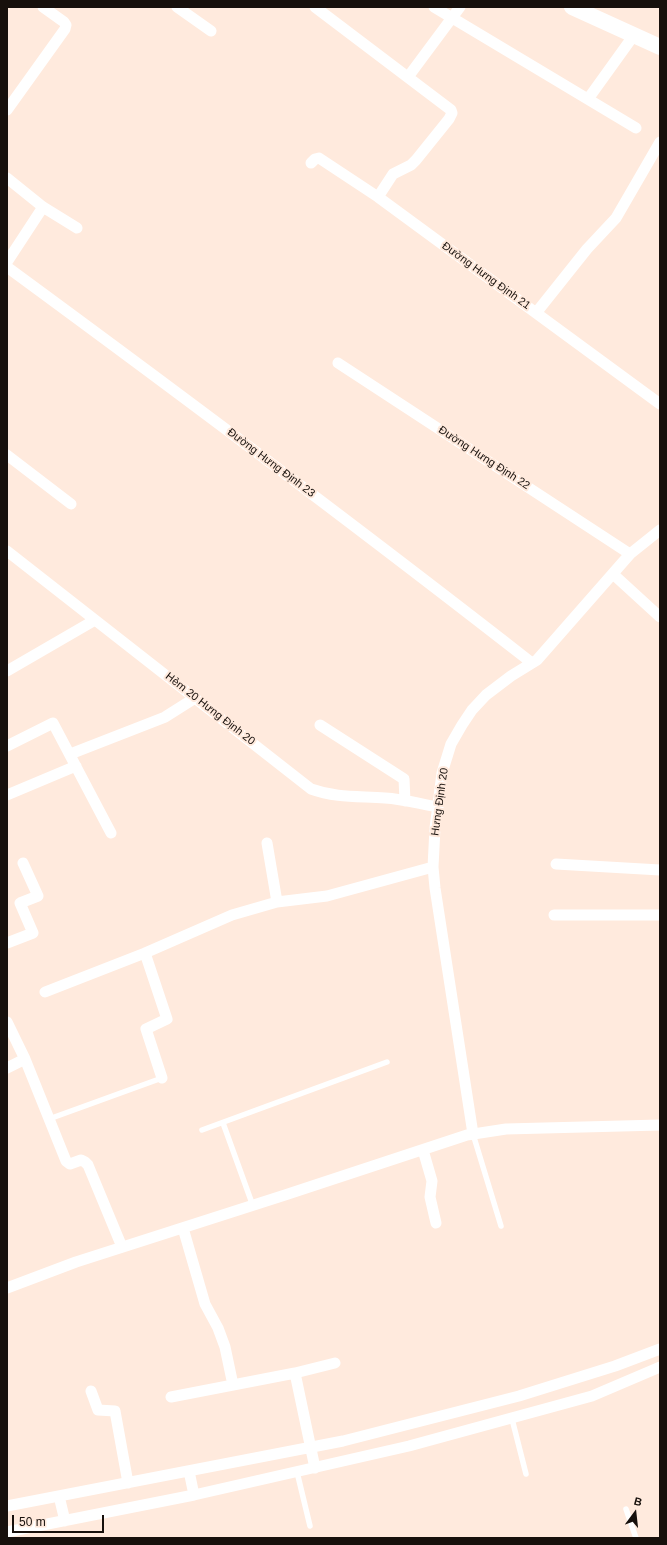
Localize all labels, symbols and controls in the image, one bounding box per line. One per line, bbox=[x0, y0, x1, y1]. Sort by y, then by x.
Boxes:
street label: Đường Hưng Định 21 bbox=[439, 239, 533, 313]
street label: Đường Hưng Định 22 bbox=[436, 424, 532, 492]
street label: Đường Hưng Định 23 bbox=[225, 426, 317, 500]
street label: Hẻm 20 Hưng Định 20 bbox=[163, 670, 257, 748]
street label: Hưng Định 20 bbox=[429, 767, 451, 837]
north arrow bbox=[615, 1493, 655, 1533]
text: B bbox=[633, 1495, 643, 1508]
scale bar bbox=[14, 1507, 106, 1533]
text: 50 m bbox=[19, 1515, 46, 1529]

